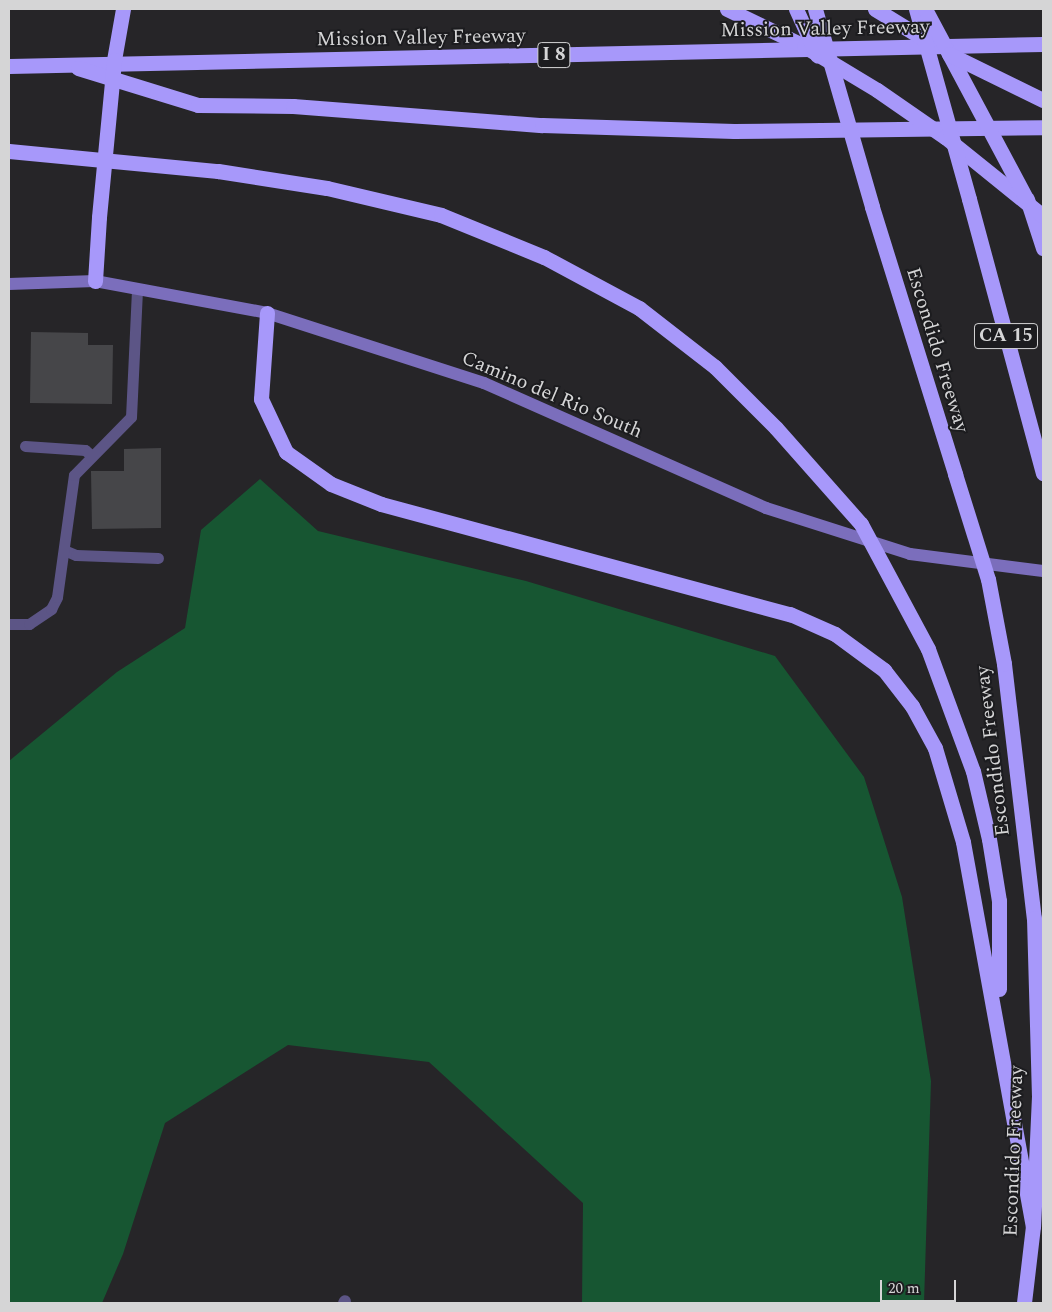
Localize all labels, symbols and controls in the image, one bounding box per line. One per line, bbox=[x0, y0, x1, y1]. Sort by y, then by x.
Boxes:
street label: Mission Valley Freeway bbox=[720, 15, 930, 43]
street label: Mission Valley Freeway bbox=[316, 24, 526, 52]
road number: I 8 bbox=[536, 38, 572, 72]
street label: Escondido Freeway bbox=[900, 265, 974, 435]
road number: CA 15 bbox=[974, 320, 1038, 352]
street label: Camino del Rio South bbox=[458, 346, 646, 444]
street label: Escondido Freeway bbox=[971, 664, 1015, 838]
street label: Escondido Freeway bbox=[999, 1065, 1029, 1237]
scale bar bbox=[882, 1270, 958, 1302]
text: 20 m bbox=[888, 1277, 920, 1300]

